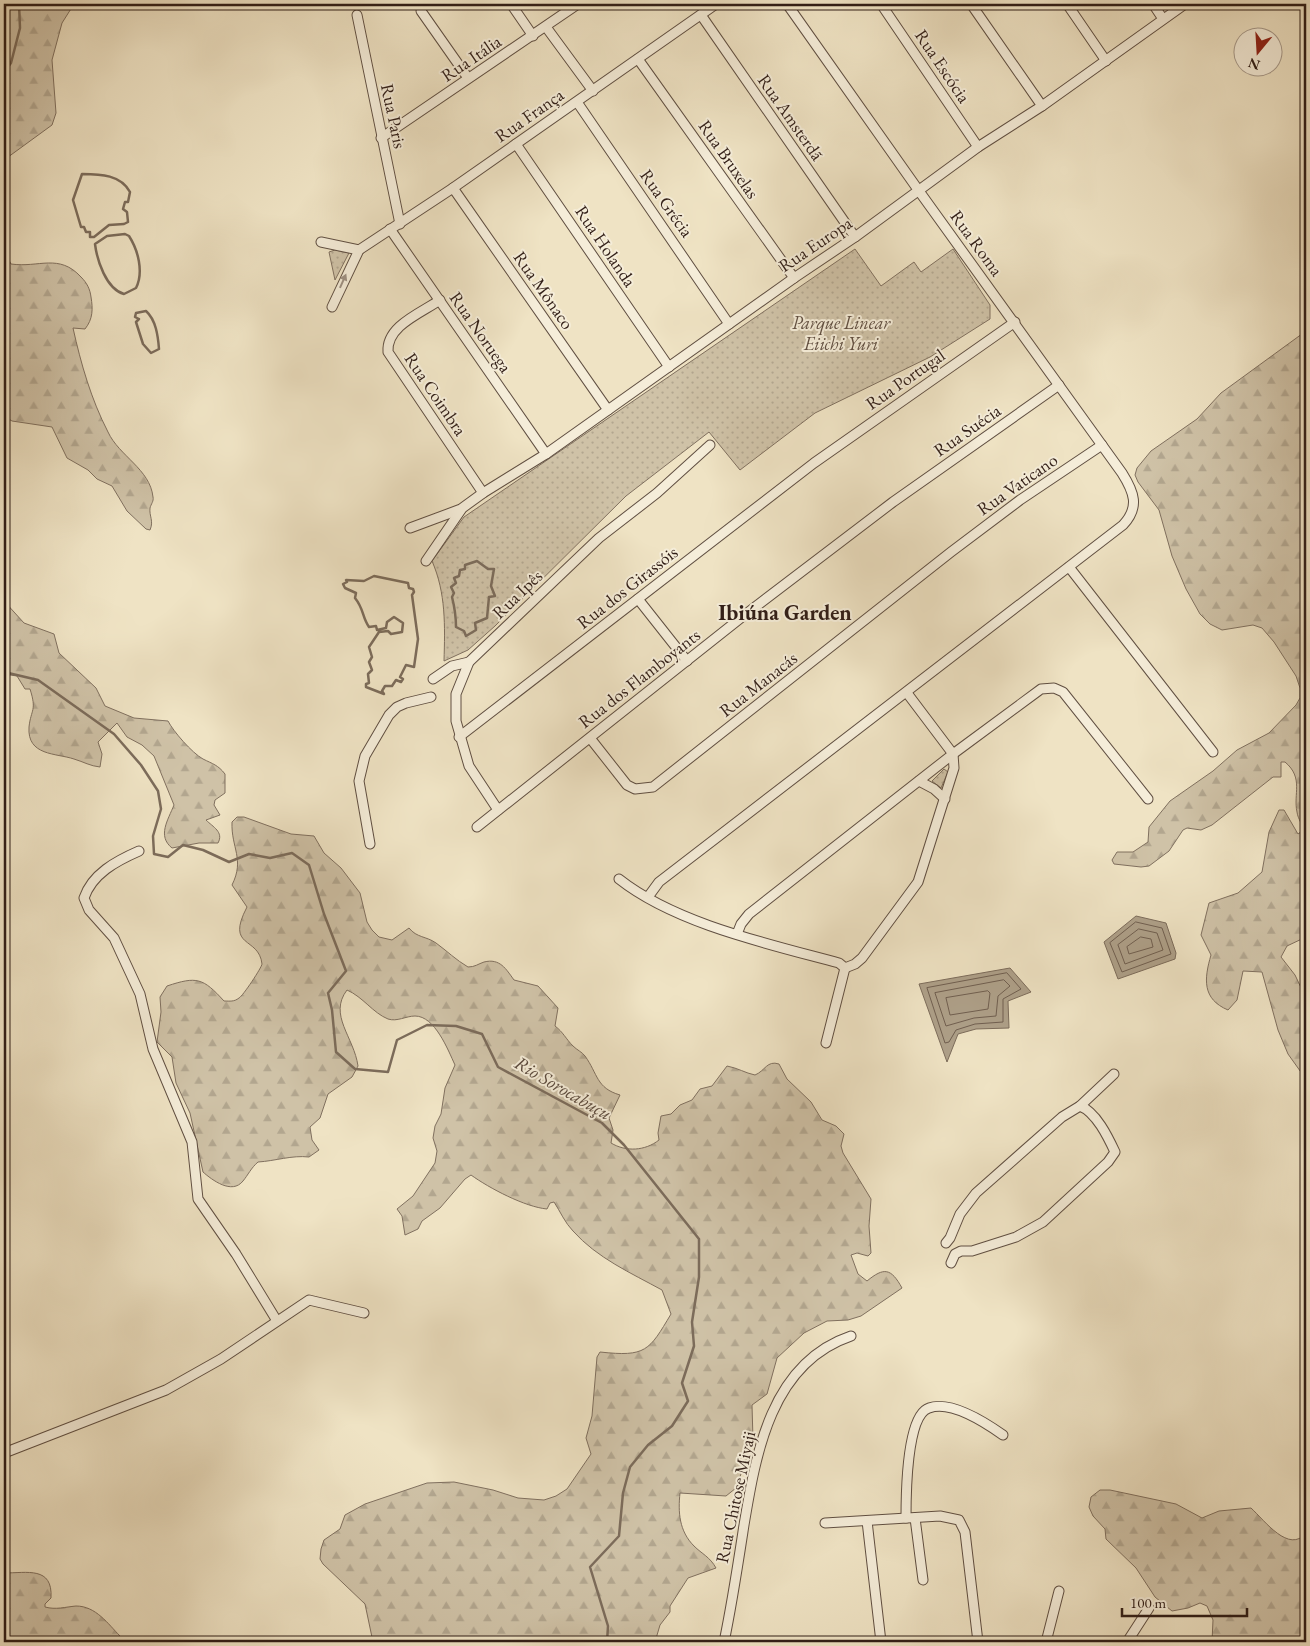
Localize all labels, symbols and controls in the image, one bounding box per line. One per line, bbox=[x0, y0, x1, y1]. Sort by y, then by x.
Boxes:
street label: Rua Escócia bbox=[910, 25, 976, 108]
north arrow bbox=[1232, 28, 1282, 78]
street label: Rua Itália bbox=[436, 29, 506, 87]
text: N bbox=[1245, 54, 1262, 75]
street label: Rua Amsterdã bbox=[753, 69, 830, 165]
street label: Rua Paris bbox=[376, 82, 412, 151]
street label: Rua França bbox=[490, 82, 569, 147]
street label: Rua Bruxelas bbox=[694, 115, 765, 203]
street label: Rua Grécia bbox=[635, 164, 699, 242]
street label: Rua Holanda bbox=[570, 201, 642, 292]
street label: Rua Roma bbox=[945, 205, 1009, 281]
street label: Rua Europa bbox=[774, 211, 857, 277]
street label: Rua Mônaco bbox=[509, 246, 579, 334]
one-way arrow bbox=[339, 274, 347, 288]
street label: Rua Noruega bbox=[445, 287, 518, 378]
park label: Parque Linear Eiichi Yuri bbox=[792, 311, 891, 355]
street label: Rua Portugal bbox=[861, 343, 949, 415]
street label: Rua Coimbra bbox=[400, 348, 473, 441]
street label: Rua Suécia bbox=[929, 398, 1006, 461]
street label: Rua Vaticano bbox=[972, 448, 1062, 520]
street label: Rua dos Girassóis bbox=[572, 540, 682, 634]
street label: Rua Ipês bbox=[487, 564, 547, 624]
district label: Ibiúna Garden bbox=[718, 598, 852, 627]
street label: Rua dos Flamboyants bbox=[573, 623, 705, 733]
street label: Rua Manacás bbox=[714, 646, 802, 722]
water label: Rio Sorocabuçu bbox=[510, 1050, 616, 1126]
street label: Rua Chitose Miyaji bbox=[710, 1428, 760, 1565]
scale bar bbox=[1122, 1586, 1248, 1618]
text: 100 m bbox=[1130, 1593, 1167, 1612]

